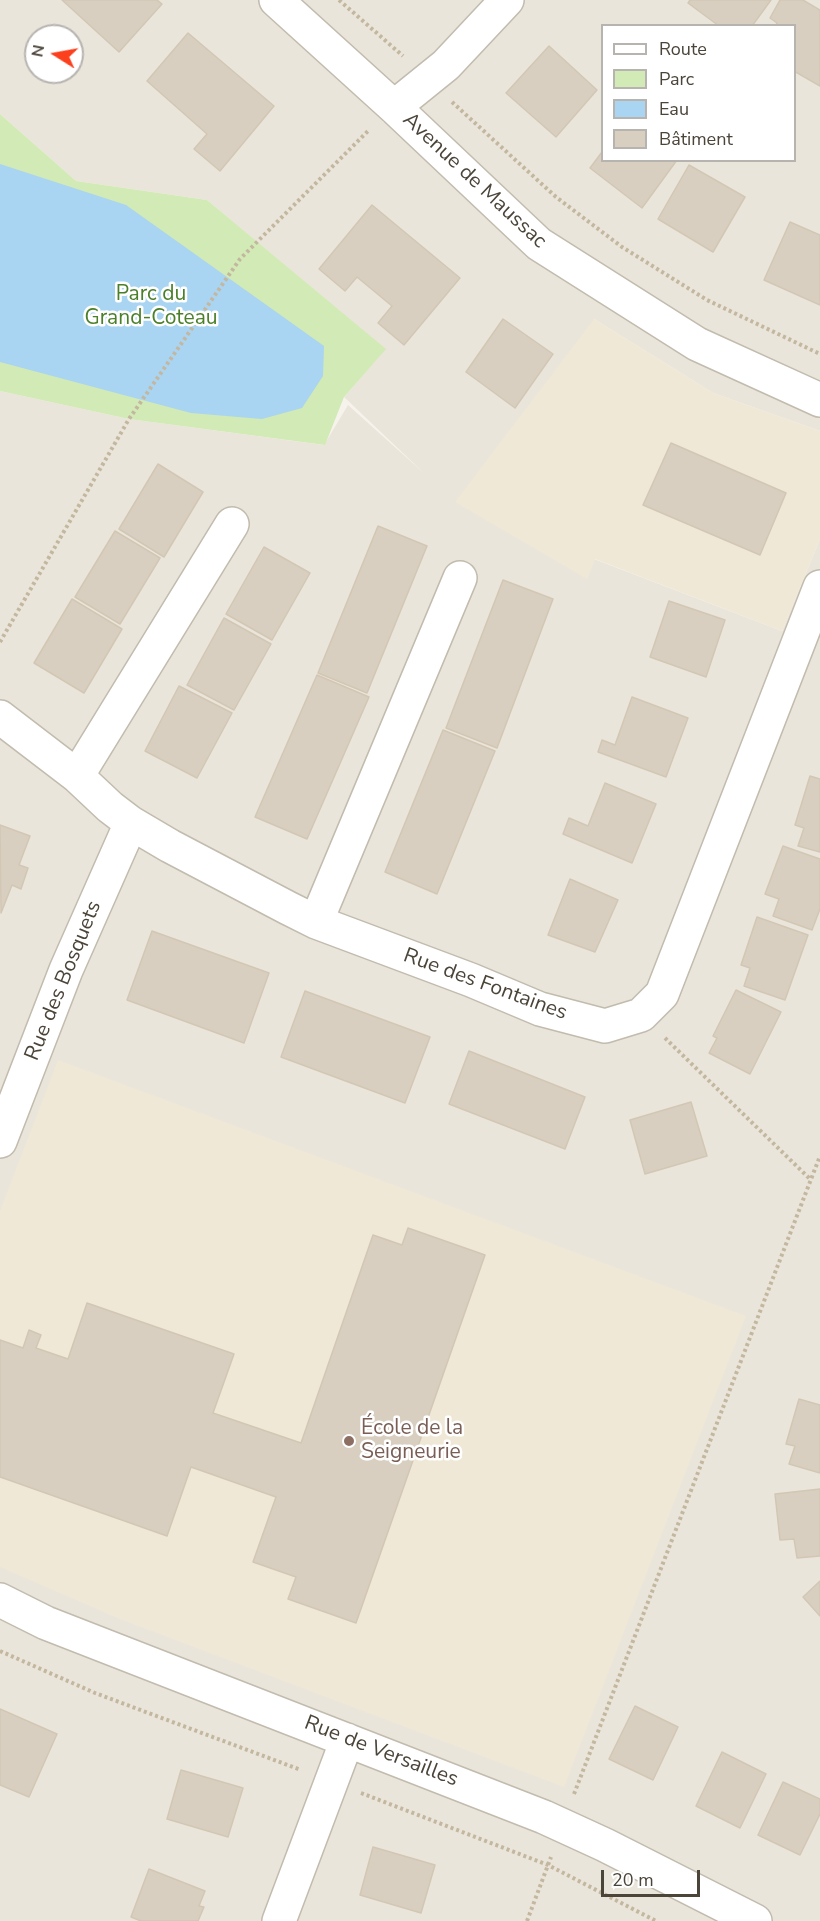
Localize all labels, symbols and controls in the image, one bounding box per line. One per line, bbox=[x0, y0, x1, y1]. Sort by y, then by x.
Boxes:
north arrow bbox=[24, 24, 84, 84]
legend bbox=[601, 24, 796, 162]
text: Route bbox=[659, 37, 707, 61]
text: N bbox=[26, 43, 50, 59]
text: Parc bbox=[659, 67, 694, 91]
text: Eau bbox=[659, 97, 689, 121]
street label: Avenue de Maussac bbox=[397, 108, 551, 254]
text: Bâtiment bbox=[659, 127, 733, 151]
park label: Parc du Grand-Coteau bbox=[84, 282, 218, 332]
street label: Rue des Bosquets bbox=[20, 898, 108, 1064]
street label: Rue des Fontaines bbox=[400, 944, 570, 1026]
place label: École de la Seigneurie bbox=[361, 1416, 463, 1466]
marker: École de la Seigneurie bbox=[342, 1434, 356, 1448]
street label: Rue de Versailles bbox=[301, 1711, 461, 1793]
scale bar bbox=[604, 1858, 703, 1896]
text: 20 m bbox=[612, 1868, 654, 1892]

